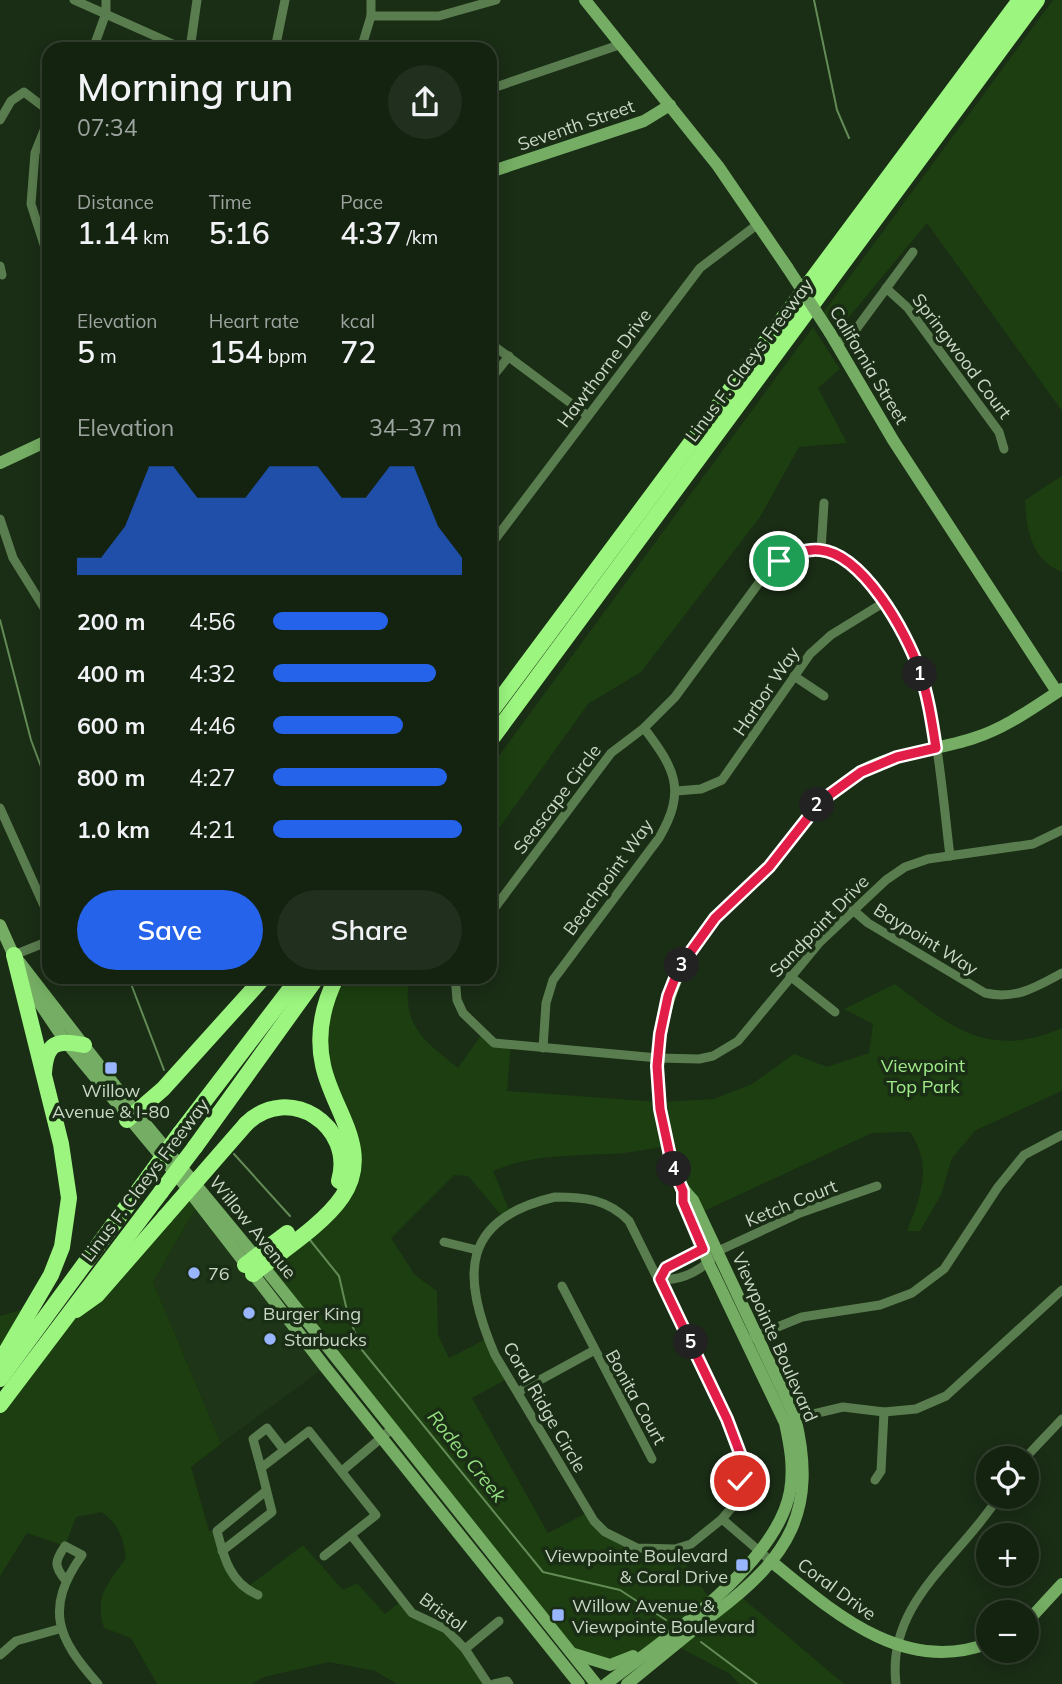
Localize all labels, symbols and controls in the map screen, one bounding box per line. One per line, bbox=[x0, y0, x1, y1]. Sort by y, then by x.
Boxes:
text: Morning run bbox=[77, 63, 293, 111]
button: share bbox=[388, 65, 462, 139]
street label: Seventh Street bbox=[515, 94, 637, 156]
text: 07:34 bbox=[77, 113, 137, 142]
text: Distance bbox=[77, 190, 154, 214]
text: Time bbox=[209, 190, 252, 214]
text: Pace bbox=[340, 190, 383, 214]
text: 1.14 bbox=[77, 214, 138, 252]
text: 5:16 bbox=[209, 214, 270, 252]
text: 4:37 bbox=[340, 214, 401, 252]
text: km bbox=[138, 225, 170, 249]
text: /km bbox=[401, 225, 438, 249]
street label: Linus F. Claeys Freeway bbox=[680, 273, 818, 446]
street label: Springwood Court bbox=[907, 289, 1017, 423]
street label: California Street bbox=[825, 302, 913, 428]
street label: Hawthorne Drive bbox=[552, 304, 656, 432]
text: Elevation bbox=[77, 309, 157, 333]
text: Heart rate bbox=[209, 309, 299, 333]
text: kcal bbox=[340, 309, 375, 333]
text: 5 bbox=[77, 333, 95, 371]
text: 154 bbox=[209, 333, 263, 371]
text: 72 bbox=[340, 333, 376, 371]
text: m bbox=[95, 344, 117, 368]
text: bpm bbox=[263, 344, 307, 368]
text: Elevation bbox=[77, 413, 174, 442]
text: 34–37 m bbox=[369, 413, 462, 442]
pin bbox=[749, 531, 809, 591]
icon: arrive bbox=[760, 542, 798, 580]
text: 200 m bbox=[77, 607, 145, 636]
text: 4:56 bbox=[189, 607, 236, 636]
street label: Harbor Way bbox=[728, 642, 804, 740]
pin: 1 bbox=[902, 656, 937, 692]
text: 400 m bbox=[77, 659, 145, 688]
text: 4:32 bbox=[189, 659, 236, 688]
text: 1 bbox=[914, 661, 925, 685]
text: 600 m bbox=[77, 711, 145, 740]
text: 4:46 bbox=[189, 711, 236, 740]
street label: Seascape Circle bbox=[508, 740, 606, 858]
text: 800 m bbox=[77, 763, 145, 792]
text: 4:27 bbox=[189, 763, 236, 792]
pin: 2 bbox=[800, 788, 834, 822]
text: 2 bbox=[811, 792, 822, 816]
street label: Beachpoint Way bbox=[558, 814, 658, 940]
text: 1.0 km bbox=[77, 815, 150, 844]
text: 4:21 bbox=[189, 815, 236, 844]
street label: Sandpoint Drive bbox=[764, 870, 874, 982]
button: Save bbox=[77, 890, 263, 970]
button: Share bbox=[277, 890, 462, 970]
street label: Baypoint Way bbox=[870, 898, 983, 980]
pin: 3 bbox=[664, 948, 700, 982]
text: 3 bbox=[676, 952, 687, 976]
park label: Viewpoint Top Park bbox=[881, 1054, 965, 1098]
marker: Willow Avenue & I-80 bbox=[103, 1060, 119, 1076]
place label: Willow Avenue & I-80 bbox=[52, 1079, 170, 1123]
street label: Linus F. Claeys Freeway bbox=[76, 1093, 214, 1266]
pin: 4 bbox=[656, 1152, 692, 1186]
text: 4 bbox=[668, 1156, 679, 1180]
street label: Willow Avenue bbox=[204, 1171, 302, 1283]
street label: Ketch Court bbox=[742, 1174, 840, 1232]
street label: Viewpointe Boulevard bbox=[727, 1249, 823, 1425]
place label: 76 bbox=[208, 1262, 230, 1285]
marker: 76 bbox=[186, 1265, 202, 1281]
place label: Burger King bbox=[263, 1302, 361, 1325]
marker: Burger King bbox=[241, 1305, 257, 1321]
pin: 5 bbox=[674, 1324, 708, 1360]
place label: Starbucks bbox=[284, 1328, 367, 1351]
text: 5 bbox=[685, 1329, 696, 1353]
marker: Starbucks bbox=[262, 1331, 278, 1347]
street label: Coral Ridge Circle bbox=[498, 1338, 592, 1476]
street label: Bonita Court bbox=[601, 1346, 671, 1448]
water label: Rodeo Creek bbox=[423, 1405, 512, 1508]
map controls bbox=[976, 1446, 1039, 1663]
button: locate bbox=[976, 1446, 1039, 1509]
pin bbox=[710, 1451, 770, 1511]
icon: check bbox=[721, 1462, 759, 1500]
button: + bbox=[976, 1523, 1039, 1586]
place label: Viewpointe Boulevard & Coral Drive bbox=[545, 1544, 728, 1588]
street label: Coral Drive bbox=[793, 1553, 881, 1625]
marker: Viewpointe Boulevard & Coral Drive bbox=[734, 1557, 750, 1573]
street label: Bristol bbox=[415, 1587, 471, 1637]
place label: Willow Avenue & Viewpointe Boulevard bbox=[572, 1594, 755, 1638]
button: − bbox=[976, 1600, 1039, 1663]
marker: Willow Avenue & Viewpointe Boulevard bbox=[550, 1607, 566, 1623]

